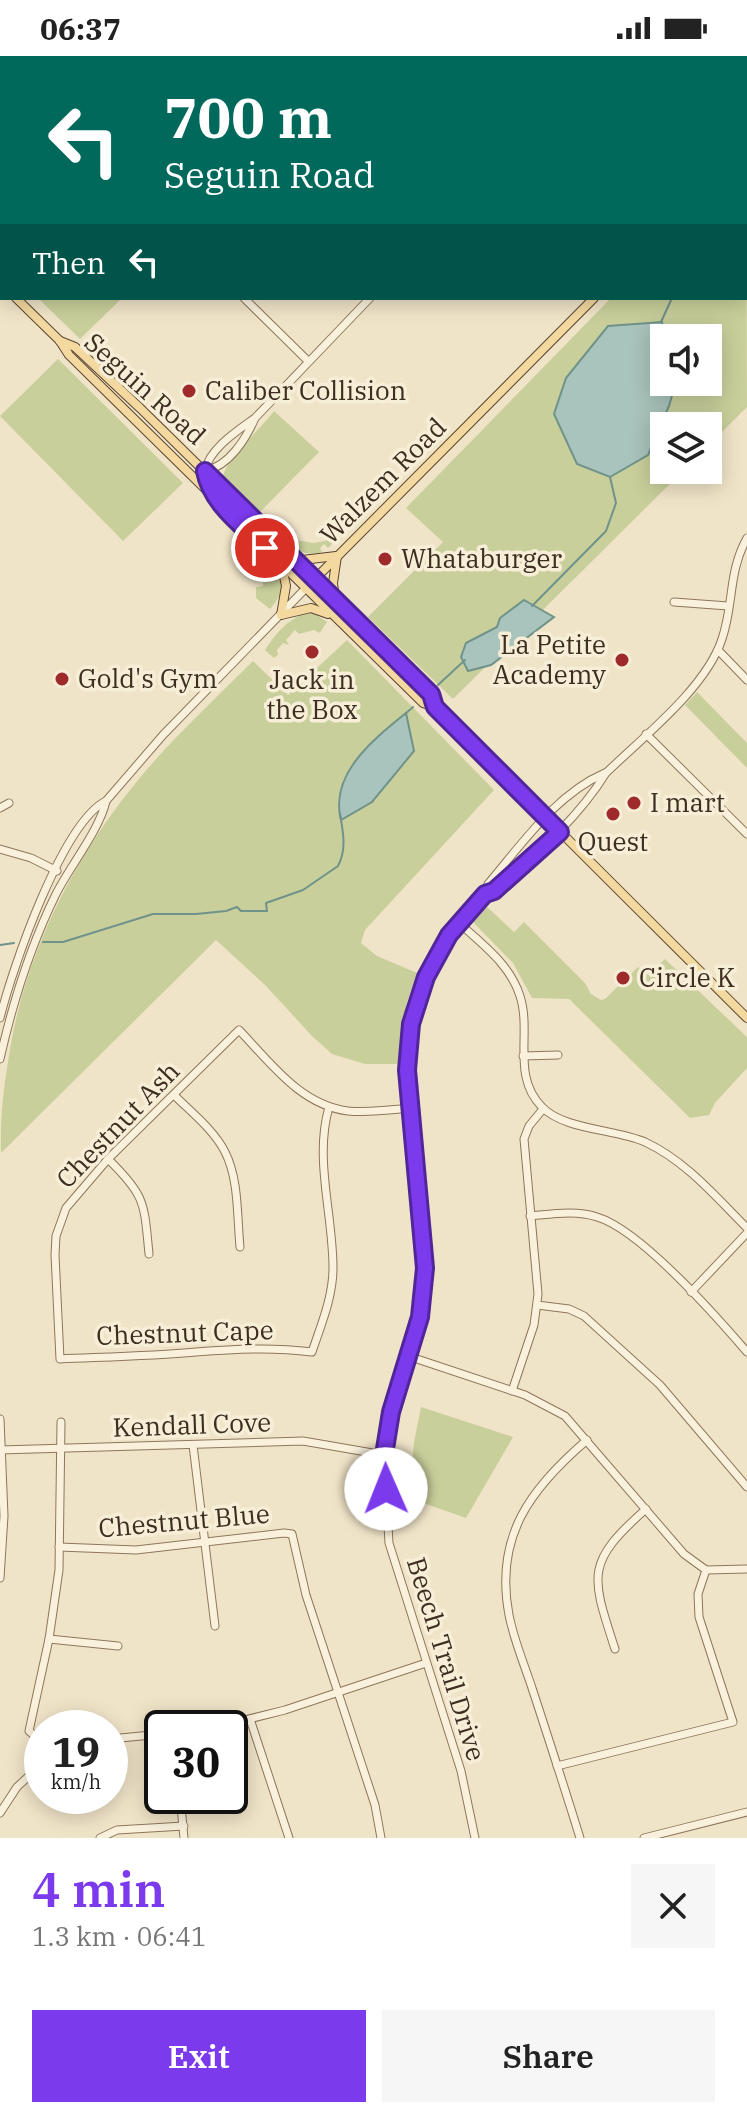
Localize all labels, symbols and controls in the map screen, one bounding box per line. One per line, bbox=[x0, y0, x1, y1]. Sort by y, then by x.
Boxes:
text: 06:37 bbox=[40, 9, 121, 48]
text: 700 m bbox=[164, 81, 332, 153]
icon: left bbox=[32, 88, 136, 192]
text: Seguin Road bbox=[164, 151, 375, 198]
icon: left bbox=[122, 240, 166, 284]
text: Then bbox=[32, 243, 106, 282]
map controls bbox=[650, 324, 722, 484]
button: sound bbox=[650, 324, 722, 396]
street label: Seguin Road bbox=[78, 325, 214, 452]
place label: Caliber Collision bbox=[205, 373, 406, 407]
marker: Caliber Collision bbox=[180, 382, 198, 400]
street label: Walzem Road bbox=[312, 410, 453, 551]
button: layers bbox=[650, 412, 722, 484]
pin bbox=[231, 514, 299, 582]
icon: arrive bbox=[243, 526, 287, 570]
place label: Whataburger bbox=[401, 541, 563, 575]
marker: Whataburger bbox=[376, 550, 394, 568]
place label: La Petite Academy bbox=[493, 627, 606, 691]
marker: Jack in the Box bbox=[303, 643, 321, 661]
marker: La Petite Academy bbox=[613, 651, 631, 669]
place label: Gold's Gym bbox=[78, 661, 217, 695]
place label: Jack in the Box bbox=[266, 662, 358, 726]
marker: Gold's Gym bbox=[53, 670, 71, 688]
place label: I mart bbox=[650, 785, 725, 819]
marker: I mart bbox=[625, 794, 643, 812]
marker: Quest bbox=[604, 805, 622, 823]
place label: Quest bbox=[578, 824, 648, 858]
place label: Circle K bbox=[639, 960, 735, 994]
marker: Circle K bbox=[614, 969, 632, 987]
street label: Chestnut Ash bbox=[48, 1054, 186, 1195]
street label: Chestnut Cape bbox=[96, 1312, 274, 1352]
street label: Kendall Cove bbox=[112, 1404, 272, 1444]
position arrow bbox=[344, 1447, 428, 1531]
street label: Chestnut Blue bbox=[97, 1496, 271, 1544]
street label: Beech Trail Drive bbox=[400, 1553, 494, 1765]
speed limit sign: 30 bbox=[144, 1710, 248, 1814]
text: 19 bbox=[52, 1726, 100, 1778]
text: km/h bbox=[51, 1768, 101, 1795]
text: 4 min bbox=[32, 1858, 165, 1920]
button: close bbox=[631, 1864, 715, 1948]
text: 1.3 km · 06:41 bbox=[32, 1919, 207, 1953]
button: Exit bbox=[32, 2010, 366, 2102]
button: Share bbox=[382, 2010, 715, 2102]

